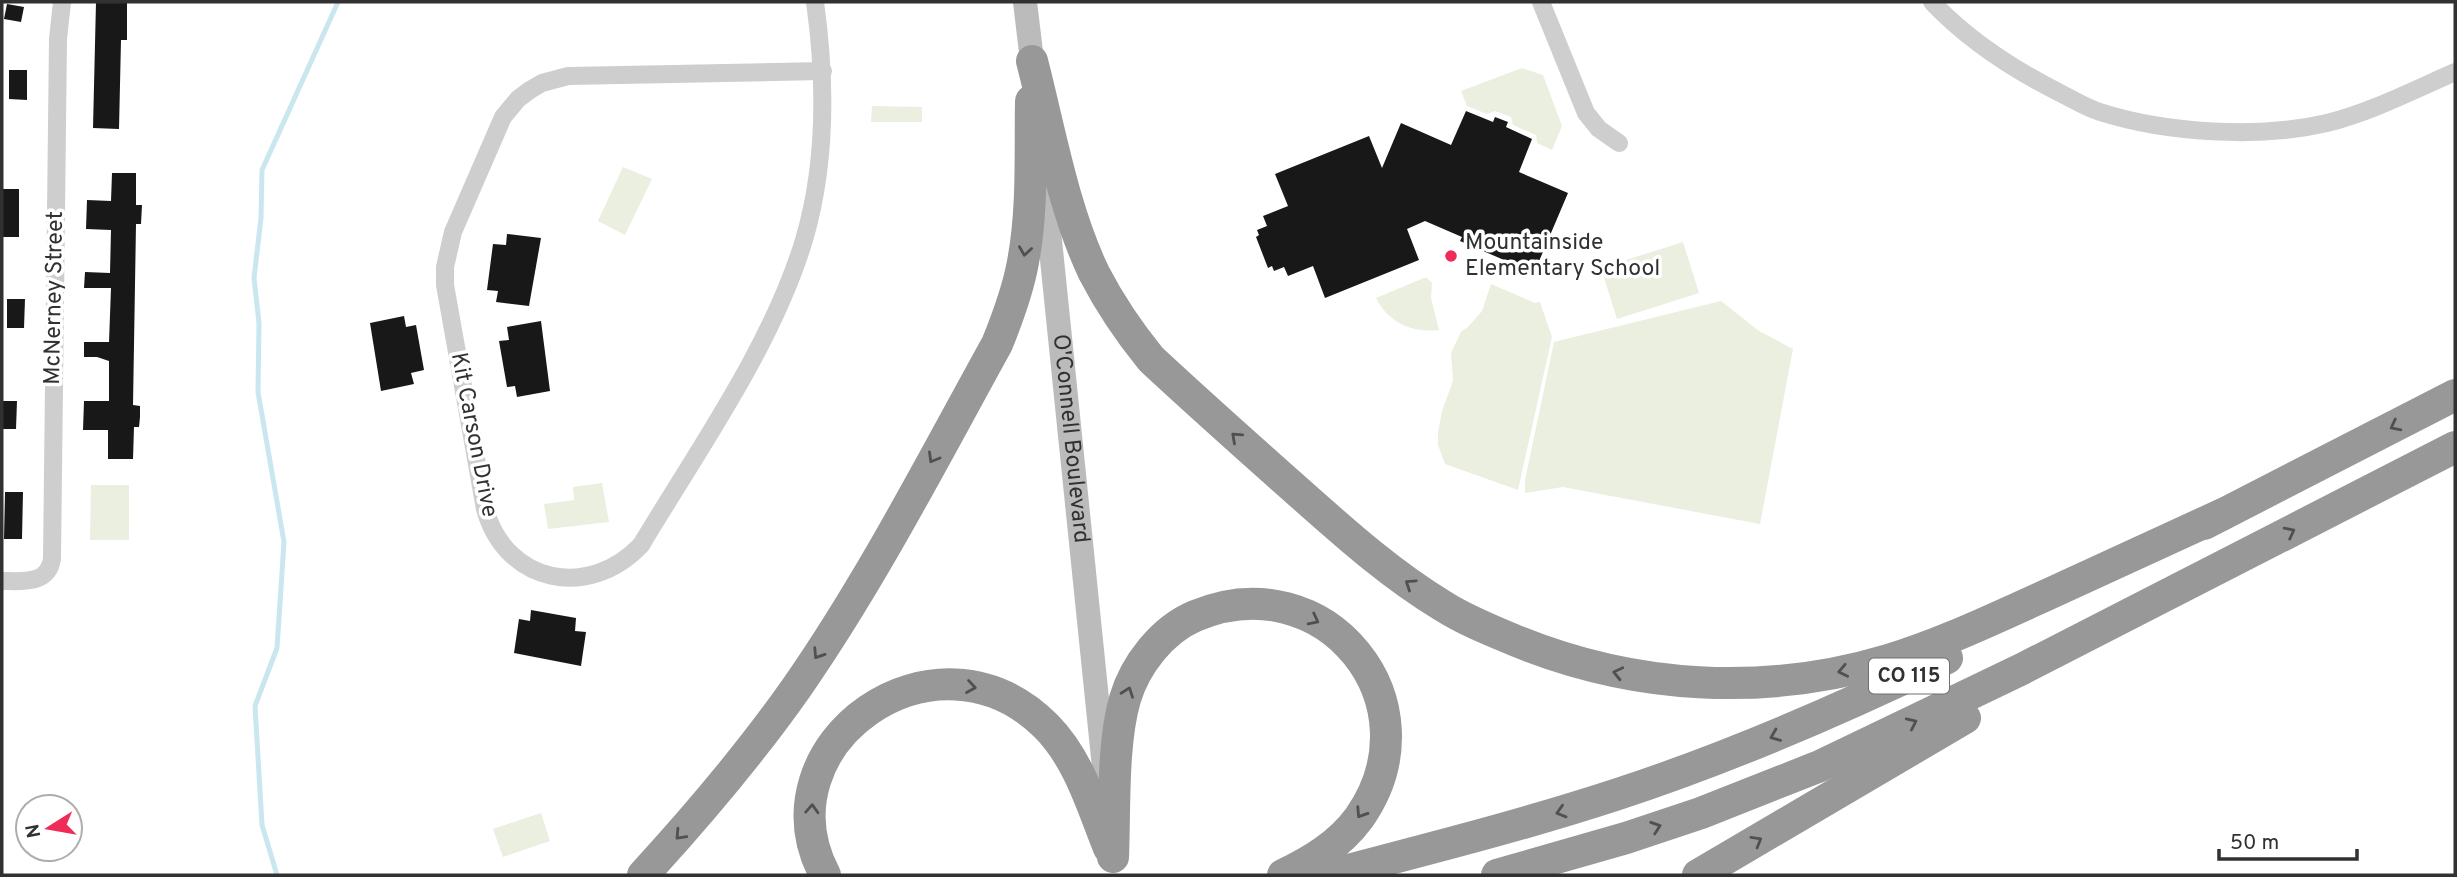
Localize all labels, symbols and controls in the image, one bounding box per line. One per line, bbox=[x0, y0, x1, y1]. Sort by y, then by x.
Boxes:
street label: McNerney Street bbox=[39, 211, 71, 385]
place label: Mountainside Elementary School bbox=[1465, 229, 1660, 284]
one-way arrow bbox=[1017, 246, 1032, 257]
marker: Mountainside Elementary School bbox=[1443, 248, 1459, 264]
street label: O'Connell Boulevard bbox=[1045, 333, 1095, 544]
street label: Kit Carson Drive bbox=[443, 350, 503, 520]
one-way arrow bbox=[2389, 418, 2402, 432]
one-way arrow bbox=[1232, 433, 1245, 445]
one-way arrow bbox=[928, 451, 941, 463]
one-way arrow bbox=[2283, 527, 2295, 541]
one-way arrow bbox=[1405, 580, 1418, 592]
one-way arrow bbox=[1307, 611, 1319, 625]
one-way arrow bbox=[814, 646, 827, 659]
road number: CO 115 bbox=[1869, 658, 1949, 694]
one-way arrow bbox=[1837, 662, 1849, 677]
one-way arrow bbox=[1612, 666, 1624, 681]
one-way arrow bbox=[965, 679, 977, 694]
one-way arrow bbox=[1120, 687, 1134, 699]
one-way arrow bbox=[1905, 717, 1917, 731]
one-way arrow bbox=[1770, 728, 1782, 742]
north arrow bbox=[14, 793, 84, 863]
one-way arrow bbox=[805, 803, 820, 814]
one-way arrow bbox=[1555, 804, 1567, 818]
one-way arrow bbox=[1356, 806, 1369, 819]
scale bar bbox=[2219, 818, 2357, 862]
one-way arrow bbox=[1650, 821, 1662, 836]
text: N bbox=[21, 822, 47, 840]
one-way arrow bbox=[676, 827, 689, 840]
text: 50 m bbox=[2230, 830, 2279, 857]
one-way arrow bbox=[1749, 836, 1762, 849]

